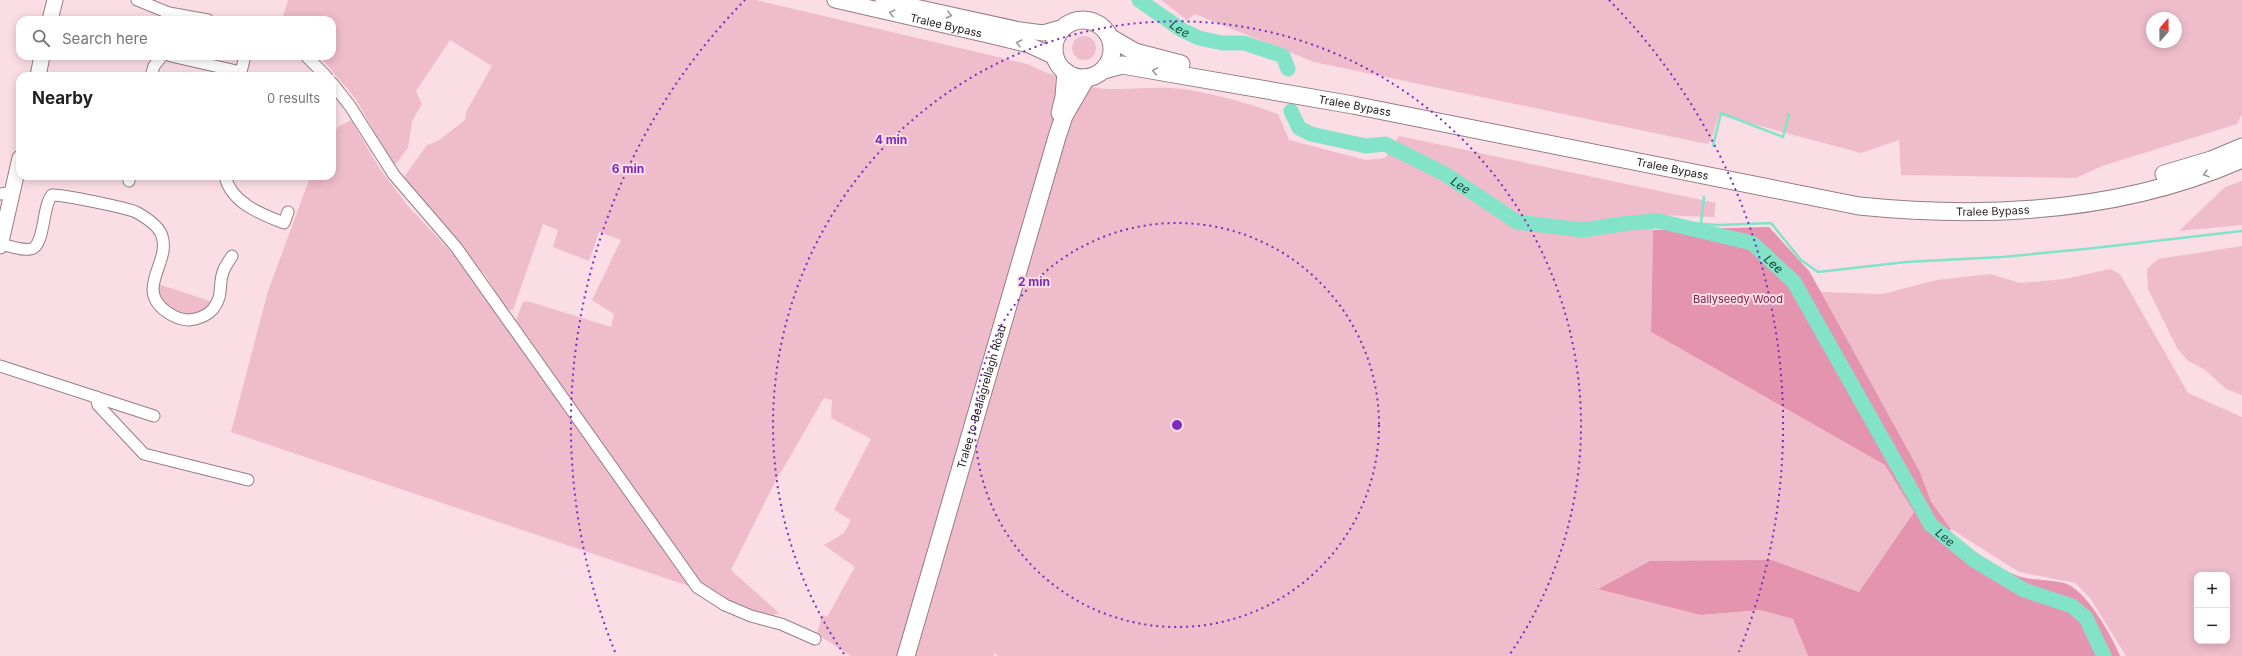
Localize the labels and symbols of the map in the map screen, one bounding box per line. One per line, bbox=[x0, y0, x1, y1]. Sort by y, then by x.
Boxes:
one-way arrow bbox=[889, 10, 896, 18]
street label: Tralee Bypass bbox=[909, 10, 984, 41]
one-way arrow bbox=[946, 10, 952, 18]
north arrow bbox=[2146, 12, 2182, 48]
water label: Lee bbox=[1167, 17, 1192, 40]
one-way arrow bbox=[1016, 39, 1022, 47]
one-way arrow bbox=[1152, 67, 1158, 75]
street label: Tralee Bypass bbox=[1317, 92, 1392, 119]
text: 4 min bbox=[875, 132, 907, 147]
street label: Tralee Bypass bbox=[1635, 155, 1710, 183]
text: 6 min bbox=[612, 161, 644, 176]
one-way arrow bbox=[2203, 169, 2210, 178]
water label: Lee bbox=[1448, 173, 1474, 197]
street label: Tralee Bypass bbox=[1956, 202, 2030, 219]
water label: Lee bbox=[1761, 251, 1787, 276]
text: 2 min bbox=[1018, 274, 1050, 289]
park label: Ballyseedy Wood bbox=[1693, 292, 1783, 306]
street label: Tralee to Bealagrellagh Road bbox=[954, 323, 1009, 470]
centre of rings bbox=[1170, 418, 1184, 432]
water label: Lee bbox=[1933, 525, 1958, 549]

